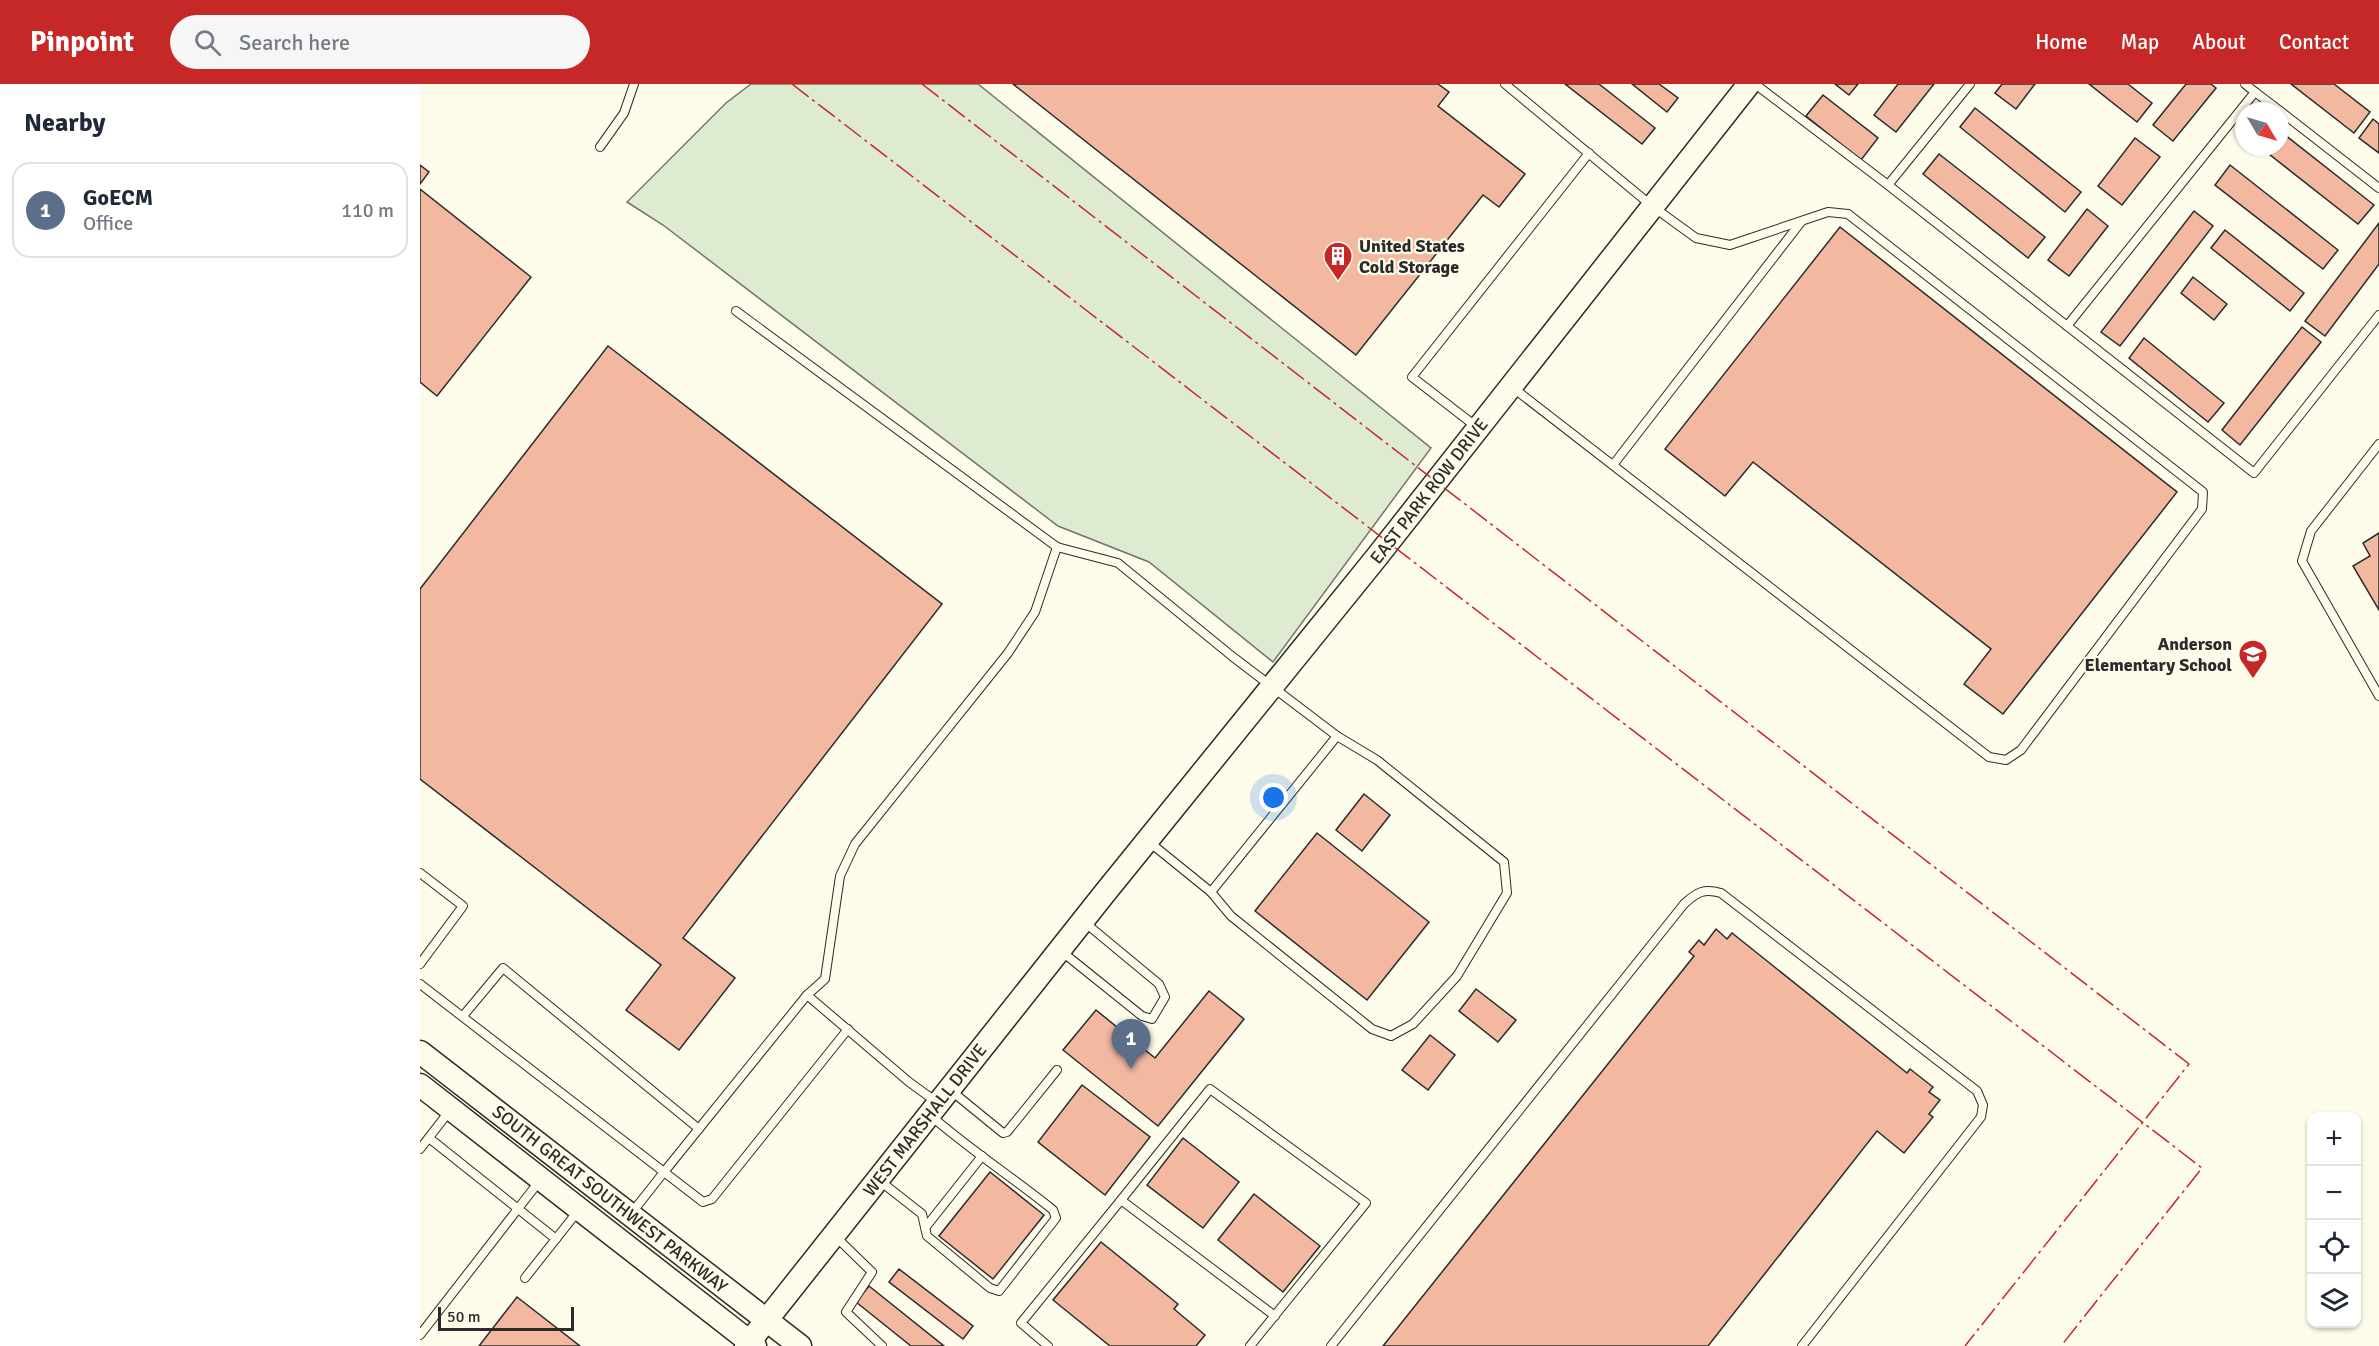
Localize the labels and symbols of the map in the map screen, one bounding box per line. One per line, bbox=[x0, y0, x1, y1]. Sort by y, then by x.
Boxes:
north arrow bbox=[2235, 102, 2289, 156]
place label: United States Cold Storage bbox=[1359, 235, 1465, 278]
building icon: United States Cold Storage bbox=[1322, 240, 1354, 282]
street label: EAST PARK ROW DRIVE bbox=[1365, 414, 1493, 568]
place label: Anderson Elementary School bbox=[2085, 633, 2232, 676]
school or university icon: Anderson Elementary School bbox=[2237, 638, 2269, 680]
your location bbox=[1259, 783, 1288, 812]
pin: 1 bbox=[1112, 1020, 1150, 1069]
street label: WEST MARSHALL DRIVE bbox=[858, 1039, 992, 1201]
street label: SOUTH GREAT SOUTHWEST PARKWAY bbox=[488, 1100, 732, 1298]
scale bar bbox=[438, 1304, 574, 1332]

